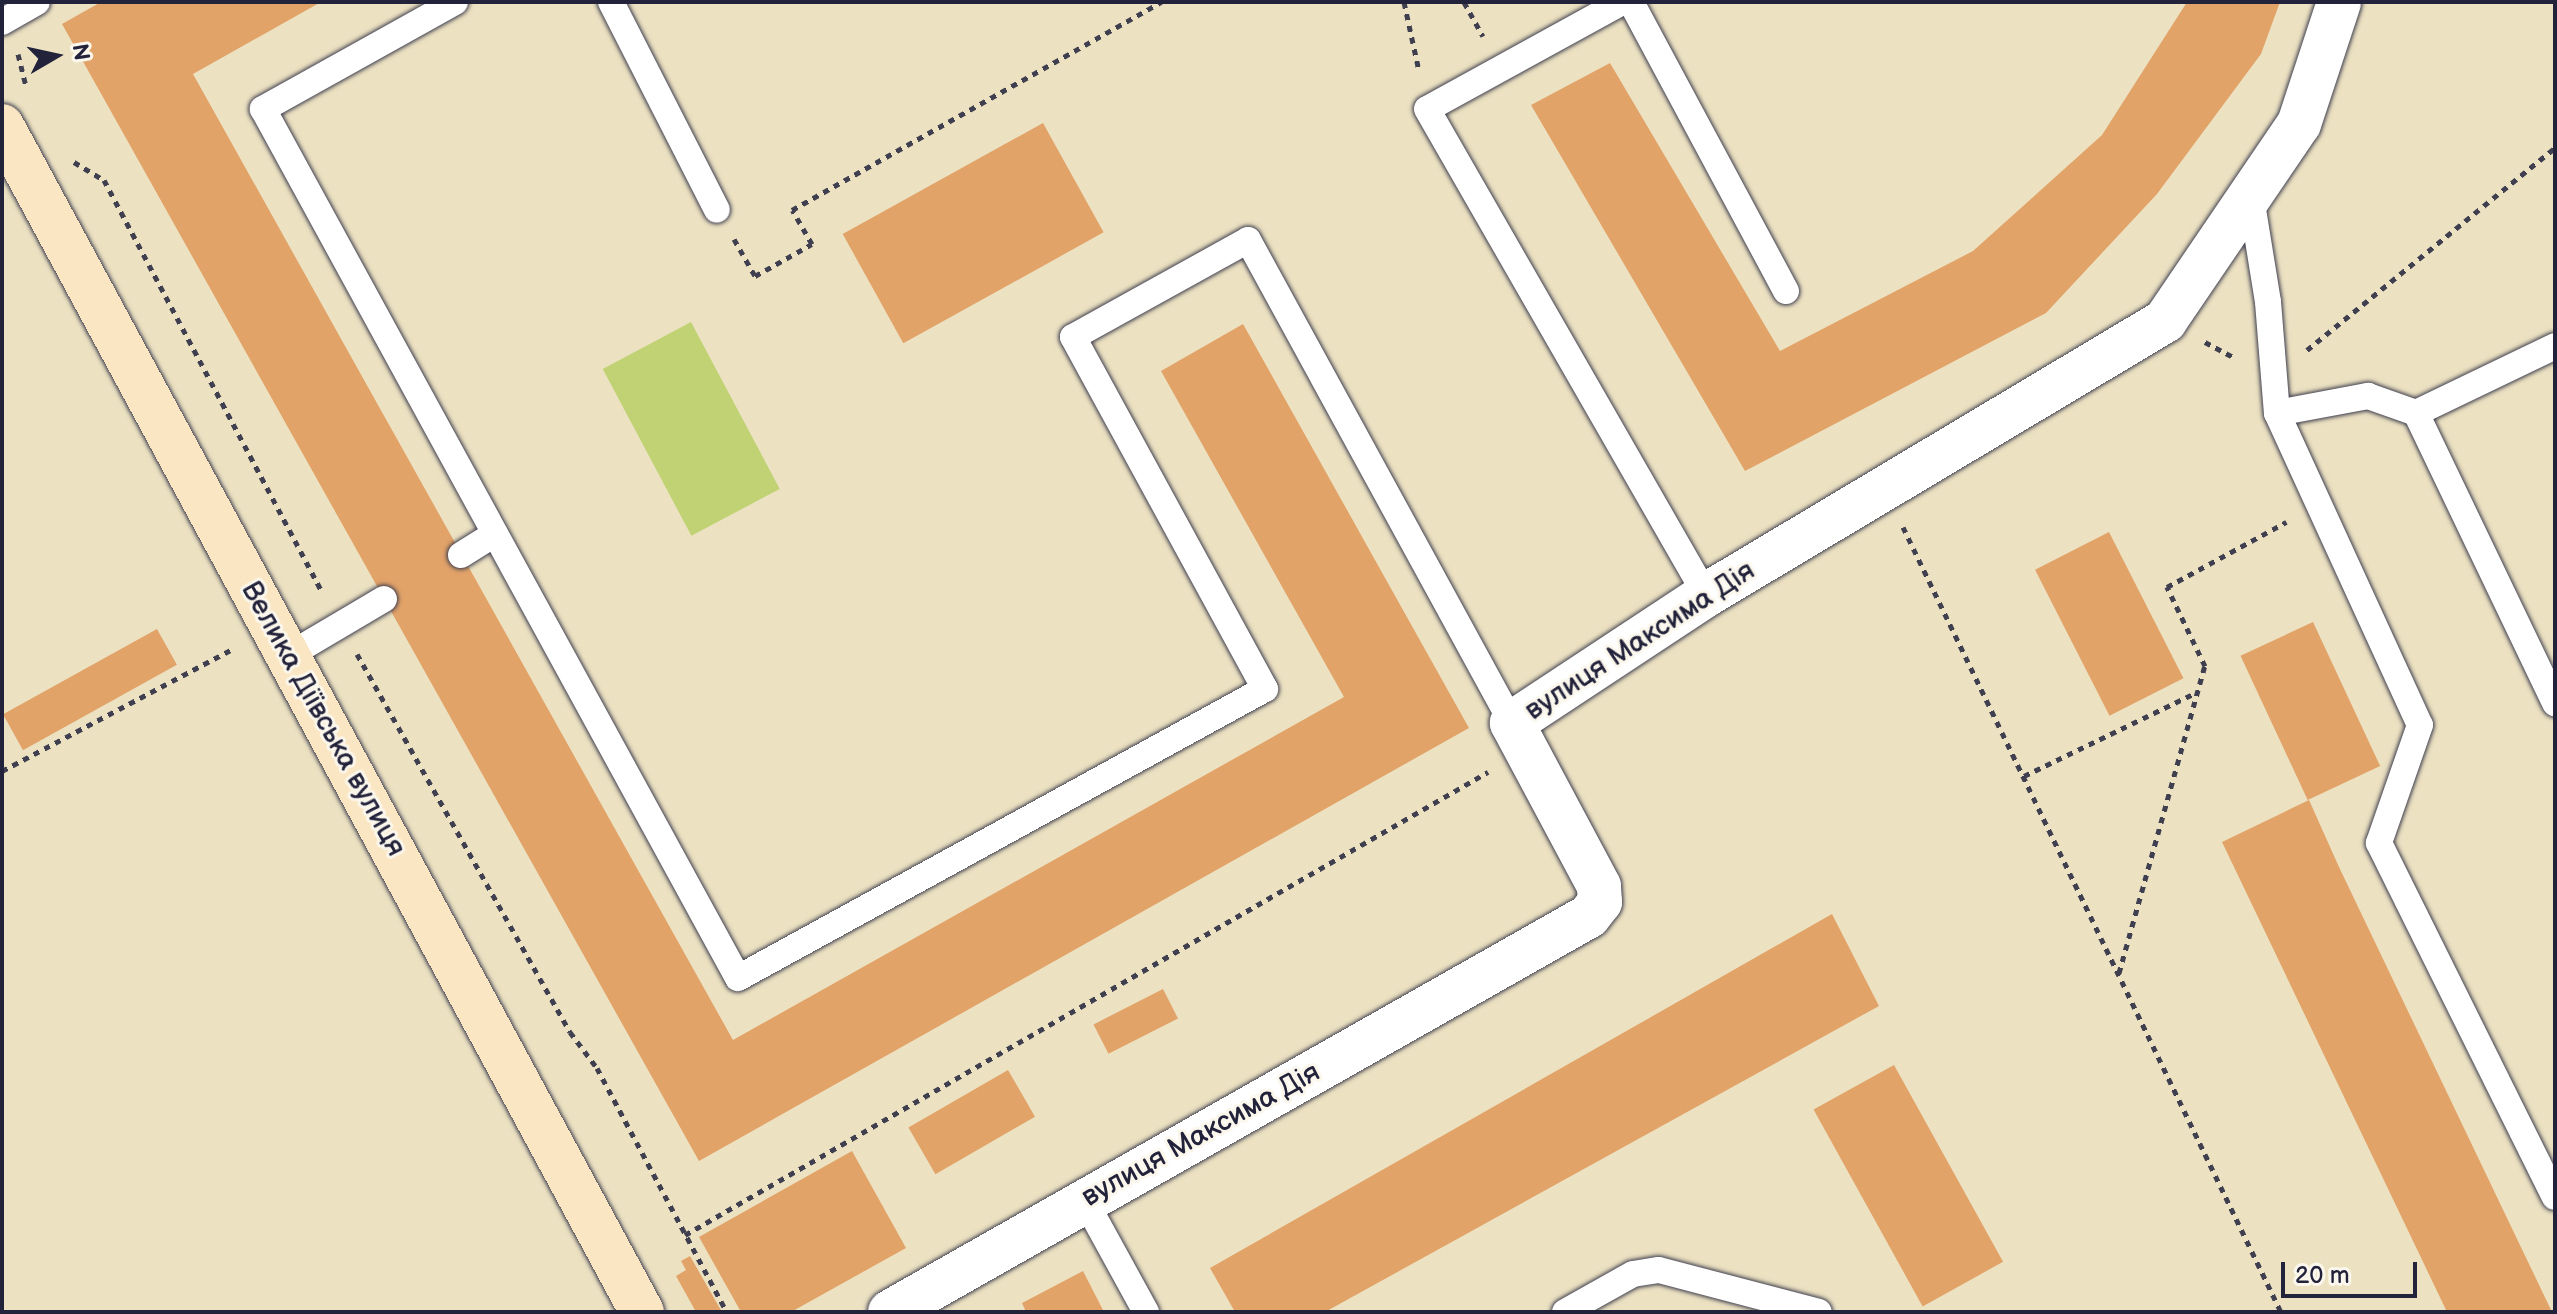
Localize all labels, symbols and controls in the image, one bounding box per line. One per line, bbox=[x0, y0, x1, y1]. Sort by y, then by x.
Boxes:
north arrow bbox=[16, 16, 96, 96]
text: N bbox=[66, 42, 95, 62]
street label: вулиця Максима Дія bbox=[1519, 554, 1761, 728]
street label: Велика Діївська вулиця bbox=[233, 576, 413, 862]
street label: вулиця Максима Дія bbox=[1076, 1056, 1326, 1214]
scale bar bbox=[2285, 1246, 2421, 1296]
text: 20 m bbox=[2295, 1261, 2350, 1290]

